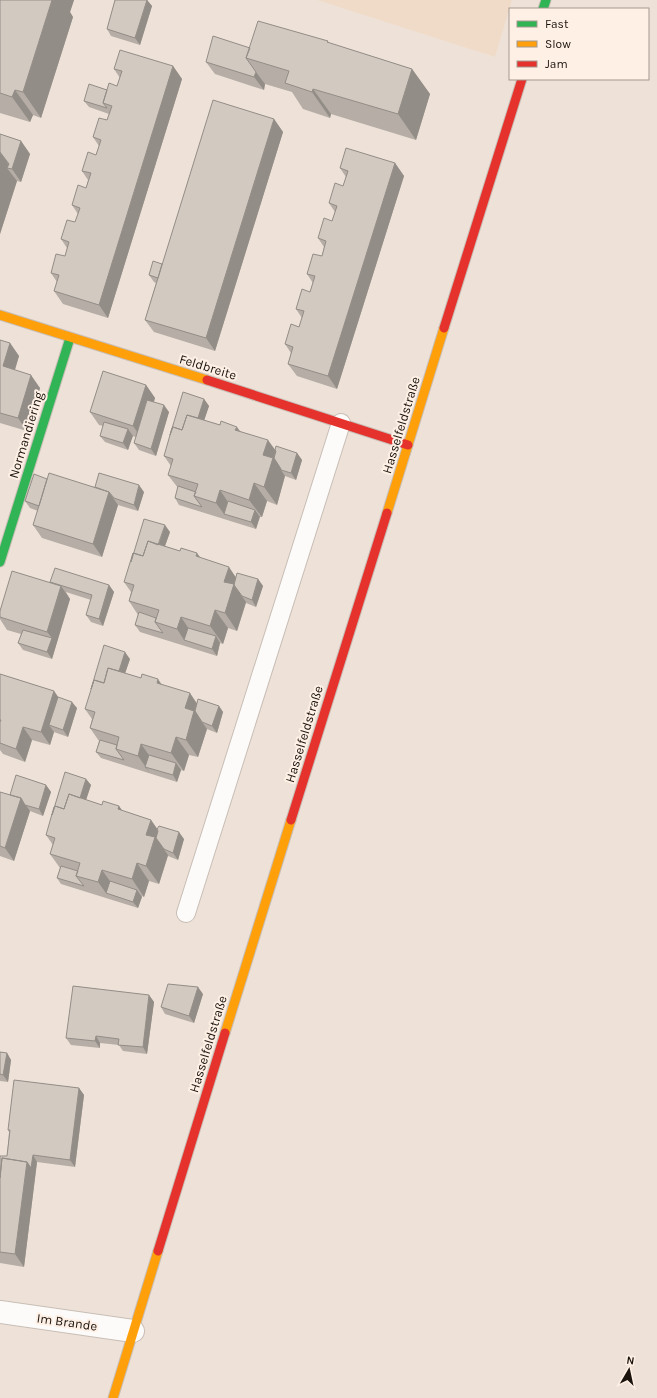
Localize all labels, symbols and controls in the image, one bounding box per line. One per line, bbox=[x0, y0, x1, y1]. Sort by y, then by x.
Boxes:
legend bbox=[509, 8, 649, 80]
text: Fast bbox=[545, 17, 569, 31]
text: Slow bbox=[545, 37, 571, 51]
text: Jam bbox=[545, 57, 568, 71]
street label: Feldbreite bbox=[178, 351, 239, 383]
street label: Hasselfeldstraße bbox=[379, 374, 423, 475]
street label: Normandiering bbox=[6, 389, 47, 480]
street label: Hasselfeldstraße bbox=[282, 683, 326, 784]
street label: Hasselfeldstraße bbox=[186, 993, 230, 1094]
street label: Im Brande bbox=[36, 1310, 99, 1334]
north arrow bbox=[609, 1350, 649, 1390]
text: N bbox=[626, 1354, 635, 1368]

